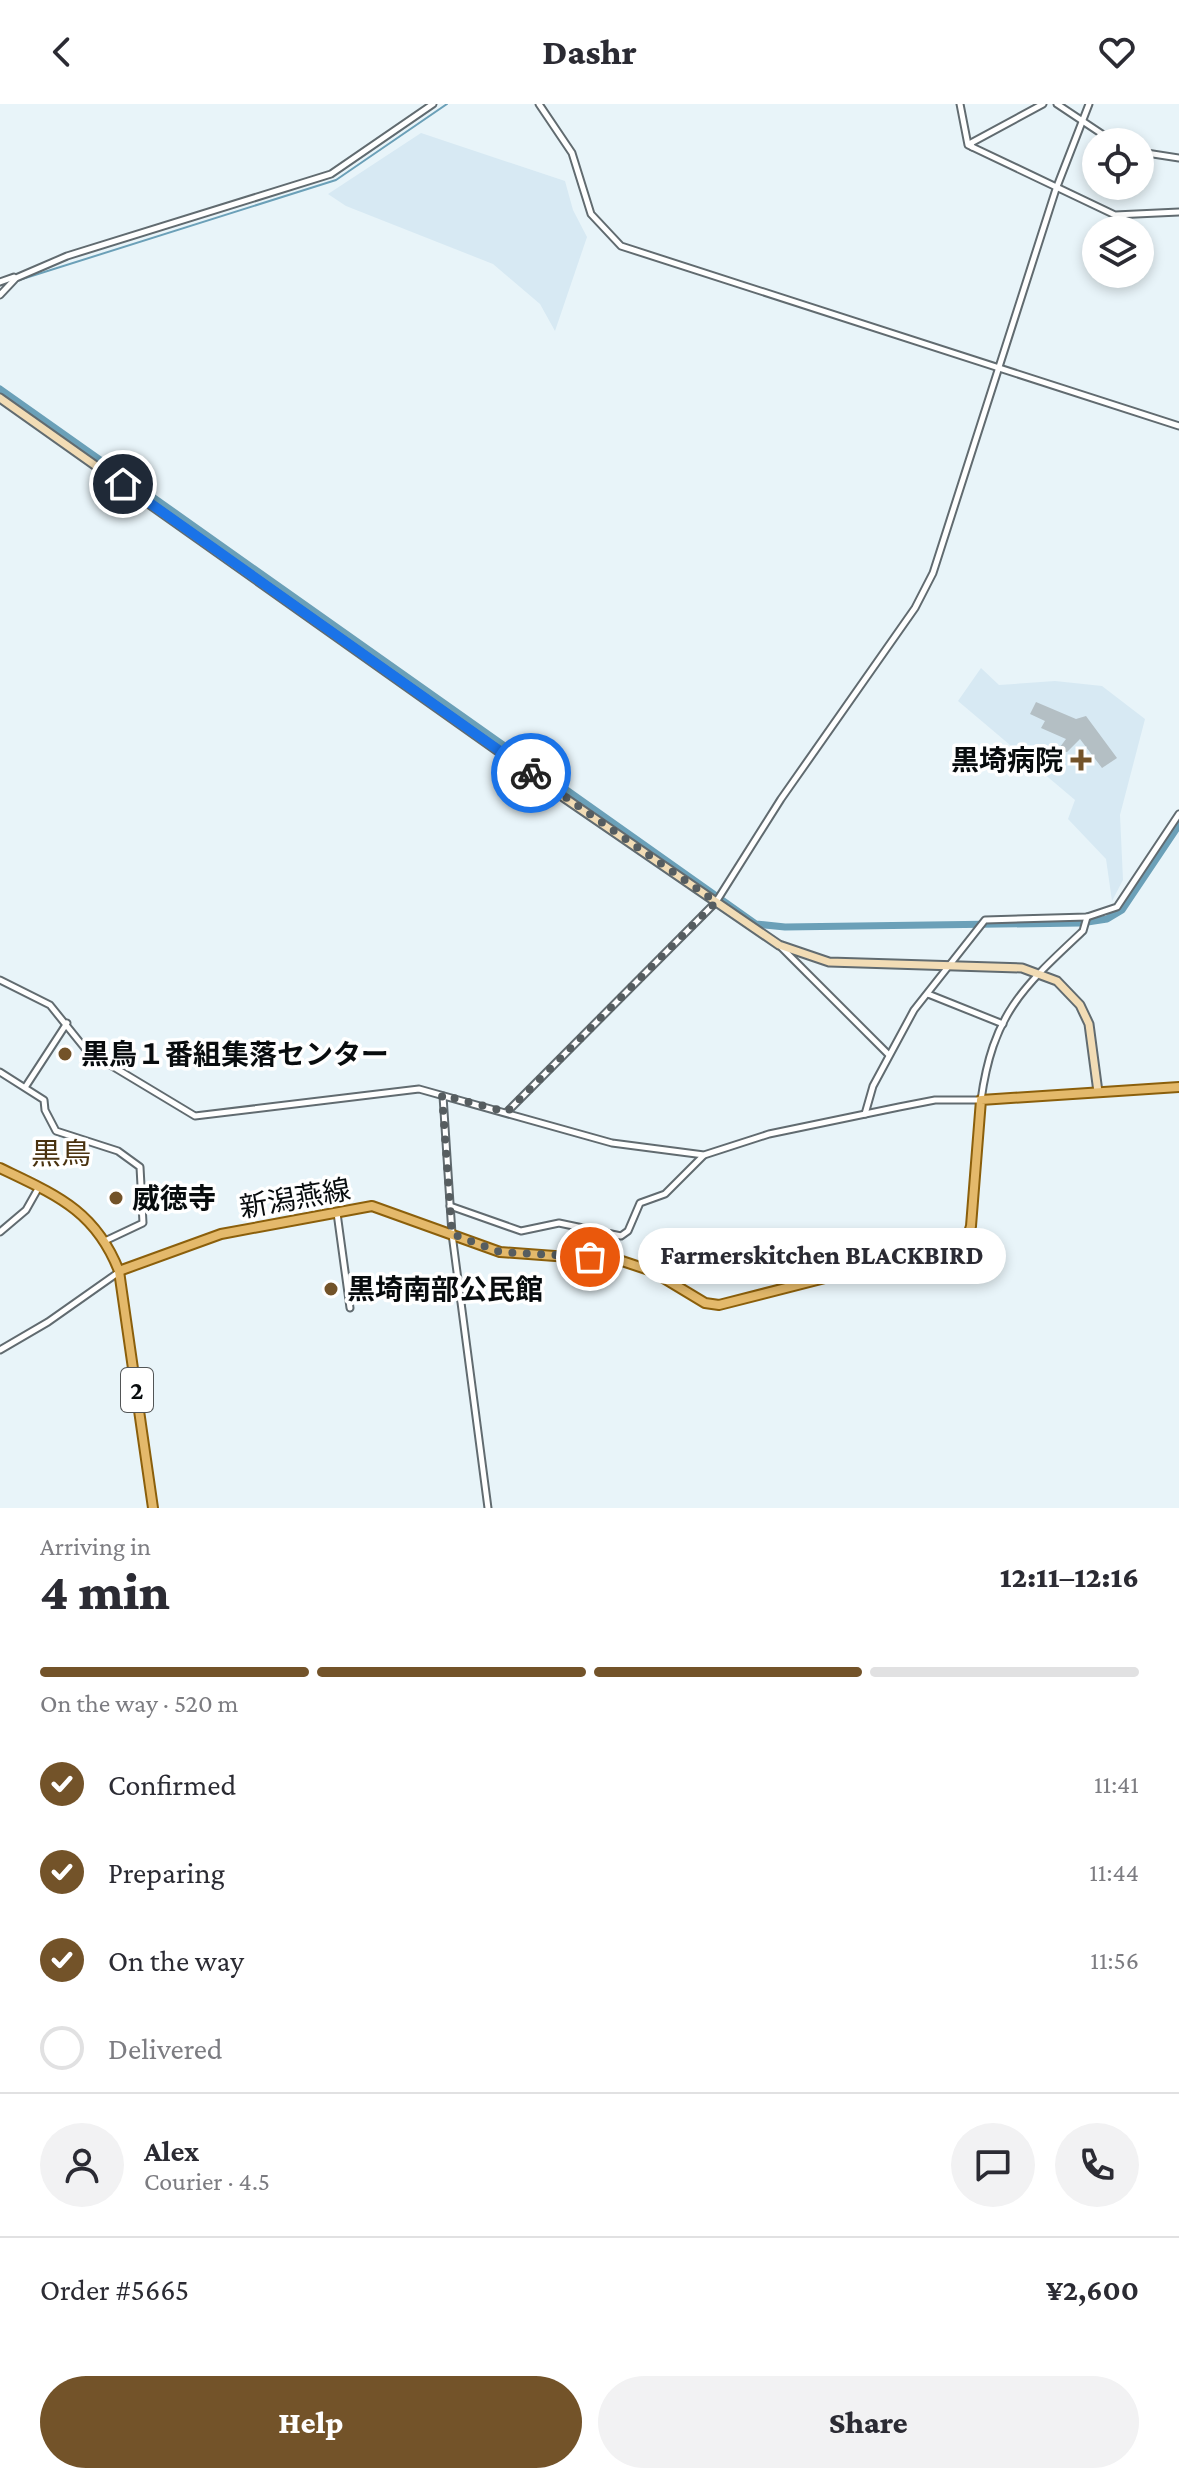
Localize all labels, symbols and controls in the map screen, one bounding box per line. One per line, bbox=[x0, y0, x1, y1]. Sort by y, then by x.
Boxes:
icon: back bbox=[40, 30, 84, 74]
icon: heart bbox=[1095, 30, 1139, 74]
text: Dashr bbox=[542, 32, 637, 72]
map controls bbox=[1082, 128, 1154, 288]
button: locate bbox=[1082, 128, 1154, 200]
button: layers bbox=[1082, 216, 1154, 288]
pin bbox=[89, 450, 157, 518]
icon: home bbox=[101, 462, 145, 506]
courier bbox=[491, 733, 571, 813]
place label: 黒埼病院 bbox=[951, 745, 1063, 776]
marker: 黒埼病院 bbox=[1070, 749, 1092, 771]
icon: bike bbox=[509, 751, 553, 795]
place label: 黒鳥１番組集落センター bbox=[81, 1039, 389, 1070]
marker: 黒鳥１番組集落センター bbox=[56, 1045, 74, 1063]
district label: 黒鳥 bbox=[31, 1137, 91, 1170]
street label: 新潟燕線 bbox=[237, 1174, 353, 1223]
place label: 威徳寺 bbox=[132, 1183, 216, 1214]
marker: 威徳寺 bbox=[107, 1189, 125, 1207]
pin bbox=[556, 1223, 624, 1291]
callout: Farmerskitchen BLACKBIRD bbox=[638, 1229, 1006, 1285]
icon: bag bbox=[568, 1235, 612, 1279]
text: Farmerskitchen BLACKBIRD bbox=[660, 1241, 984, 1270]
place label: 黒埼南部公民館 bbox=[347, 1274, 543, 1305]
marker: 黒埼南部公民館 bbox=[322, 1280, 340, 1298]
road number: 2 bbox=[121, 1368, 153, 1412]
text: Arriving in bbox=[40, 1532, 151, 1561]
text: 12:11–12:16 bbox=[1000, 1560, 1139, 1593]
text: 4 min bbox=[40, 1562, 170, 1620]
text: On the way · 520 m bbox=[40, 1689, 238, 1718]
icon: check bbox=[40, 1762, 84, 1806]
text: Confirmed bbox=[108, 1768, 236, 1801]
text: 11:41 bbox=[1094, 1770, 1139, 1799]
icon: check bbox=[40, 1850, 84, 1894]
text: Preparing bbox=[108, 1856, 225, 1889]
text: 11:44 bbox=[1089, 1858, 1139, 1887]
icon: check bbox=[40, 1938, 84, 1982]
text: On the way bbox=[108, 1944, 244, 1977]
text: 11:56 bbox=[1090, 1946, 1139, 1975]
text: Delivered bbox=[108, 2032, 223, 2065]
button: person bbox=[40, 2123, 124, 2207]
button: chat bbox=[951, 2123, 1035, 2207]
button: phone bbox=[1055, 2123, 1139, 2207]
text: Alex bbox=[144, 2134, 199, 2167]
text: Courier · 4.5 bbox=[144, 2167, 270, 2196]
text: Order #5665 bbox=[40, 2273, 189, 2306]
text: ¥2,600 bbox=[1046, 2273, 1139, 2306]
button: Help bbox=[40, 2376, 582, 2468]
button: Share bbox=[598, 2376, 1139, 2468]

